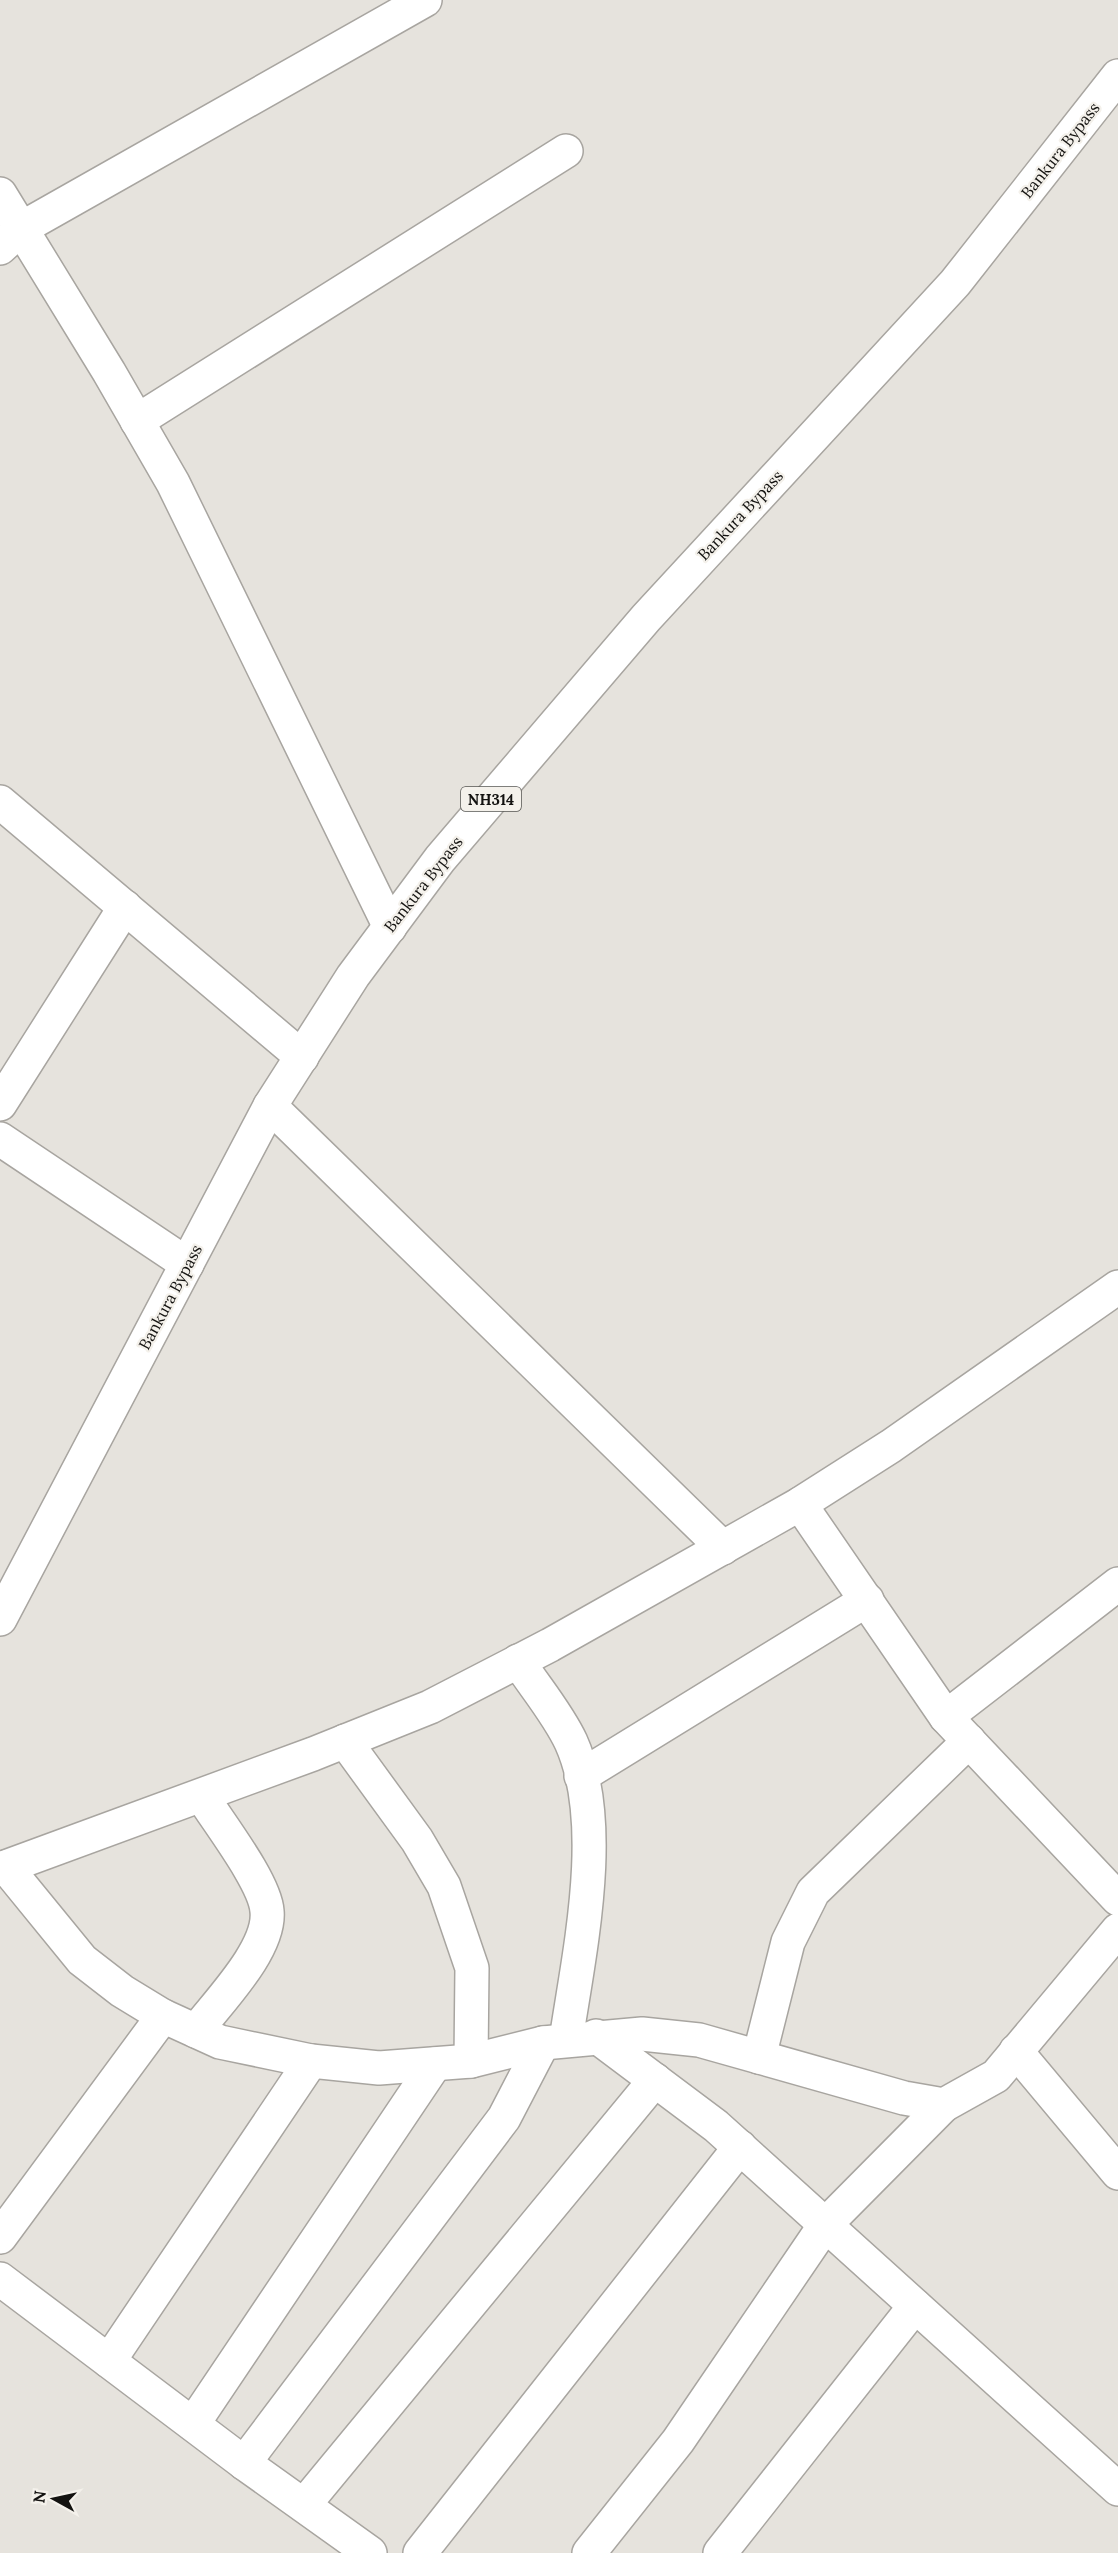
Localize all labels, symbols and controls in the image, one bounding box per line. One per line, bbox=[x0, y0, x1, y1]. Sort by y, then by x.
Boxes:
street label: Bankura Bypass bbox=[1016, 98, 1104, 202]
street label: Bankura Bypass bbox=[693, 466, 787, 564]
road number: NH314 bbox=[461, 787, 521, 811]
street label: Bankura Bypass bbox=[379, 832, 467, 936]
street label: Bankura Bypass bbox=[134, 1241, 206, 1353]
north arrow bbox=[24, 2469, 84, 2529]
text: N bbox=[28, 2489, 50, 2504]

